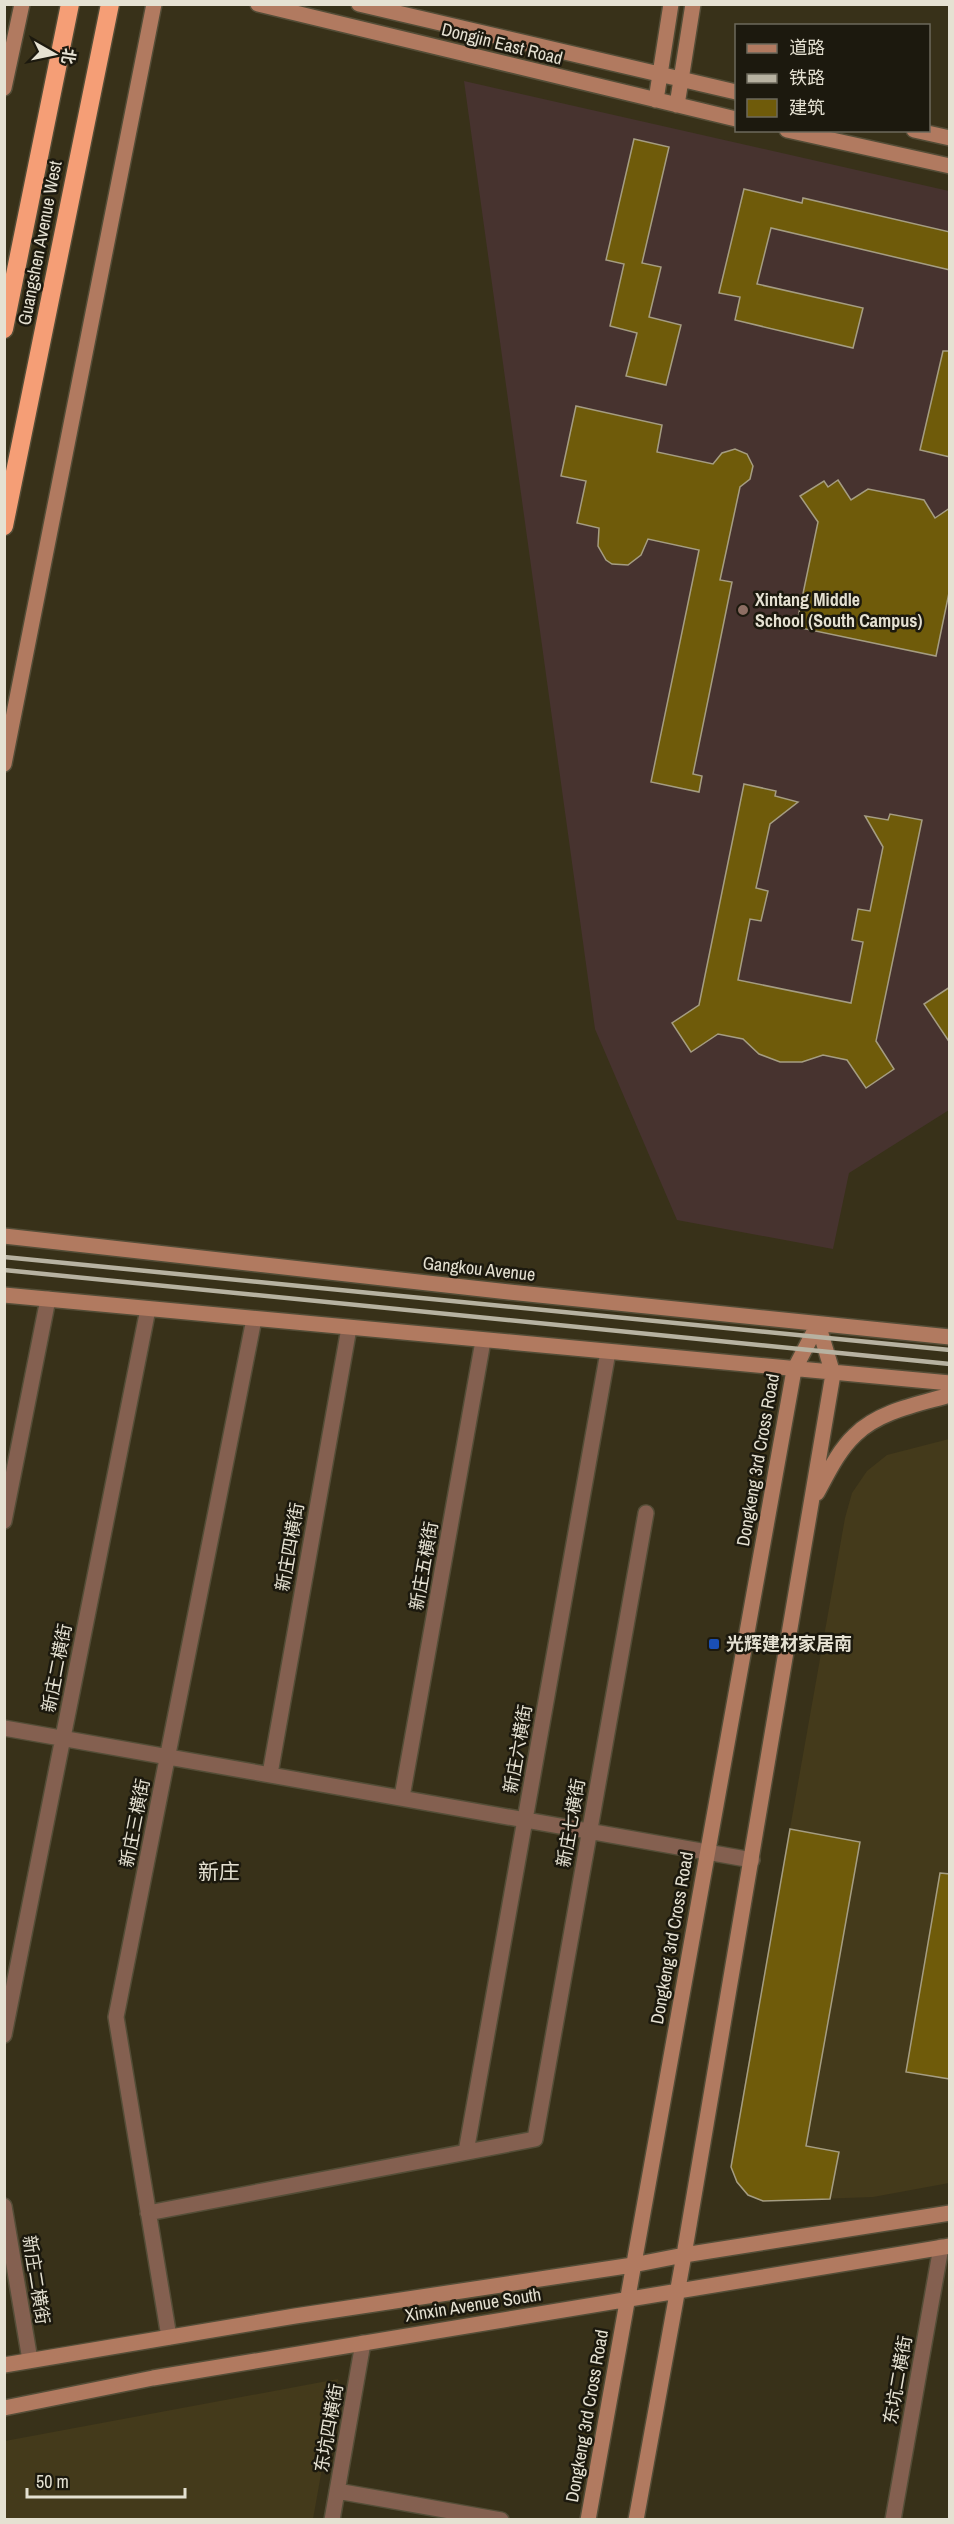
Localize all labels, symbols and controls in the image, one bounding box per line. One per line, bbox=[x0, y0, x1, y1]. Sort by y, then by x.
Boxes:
street label: Dongjin East Road bbox=[439, 16, 565, 71]
north arrow bbox=[24, 24, 84, 84]
legend bbox=[735, 24, 930, 132]
text: 道路 bbox=[789, 35, 825, 60]
text: 北 bbox=[57, 47, 81, 66]
text: 铁路 bbox=[789, 65, 825, 90]
text: 建筑 bbox=[789, 95, 825, 120]
street label: Guangshen Avenue West bbox=[11, 159, 68, 327]
place label: Xintang Middle School (South Campus) bbox=[755, 587, 922, 633]
marker: Xintang Middle School (South Campus) bbox=[736, 603, 750, 617]
street label: Gangkou Avenue bbox=[422, 1250, 537, 1287]
street label: Dongkeng 3rd Cross Road bbox=[730, 1372, 785, 1548]
street label: 新庄四横街 bbox=[269, 1500, 310, 1593]
street label: 新庄五横街 bbox=[403, 1519, 444, 1612]
street label: 新庄二横街 bbox=[36, 1621, 77, 1714]
place label: 光辉建材家居南 bbox=[726, 1631, 852, 1656]
marker: 光辉建材家居南 bbox=[707, 1637, 721, 1651]
street label: 新庄六横街 bbox=[497, 1702, 538, 1795]
street label: 新庄三横街 bbox=[114, 1776, 155, 1869]
street label: 新庄七横街 bbox=[550, 1776, 591, 1869]
street label: Dongkeng 3rd Cross Road bbox=[644, 1850, 699, 2026]
district label: 新庄 bbox=[198, 1857, 240, 1886]
street label: 新庄二横街 bbox=[17, 2234, 56, 2326]
street label: Xinxin Avenue South bbox=[403, 2281, 543, 2328]
street label: Dongkeng 3rd Cross Road bbox=[559, 2328, 614, 2504]
street label: 东坑二横街 bbox=[877, 2333, 918, 2426]
street label: 东坑四横街 bbox=[308, 2381, 349, 2474]
scale bar bbox=[27, 2461, 184, 2499]
text: 50 m bbox=[36, 2469, 69, 2494]

